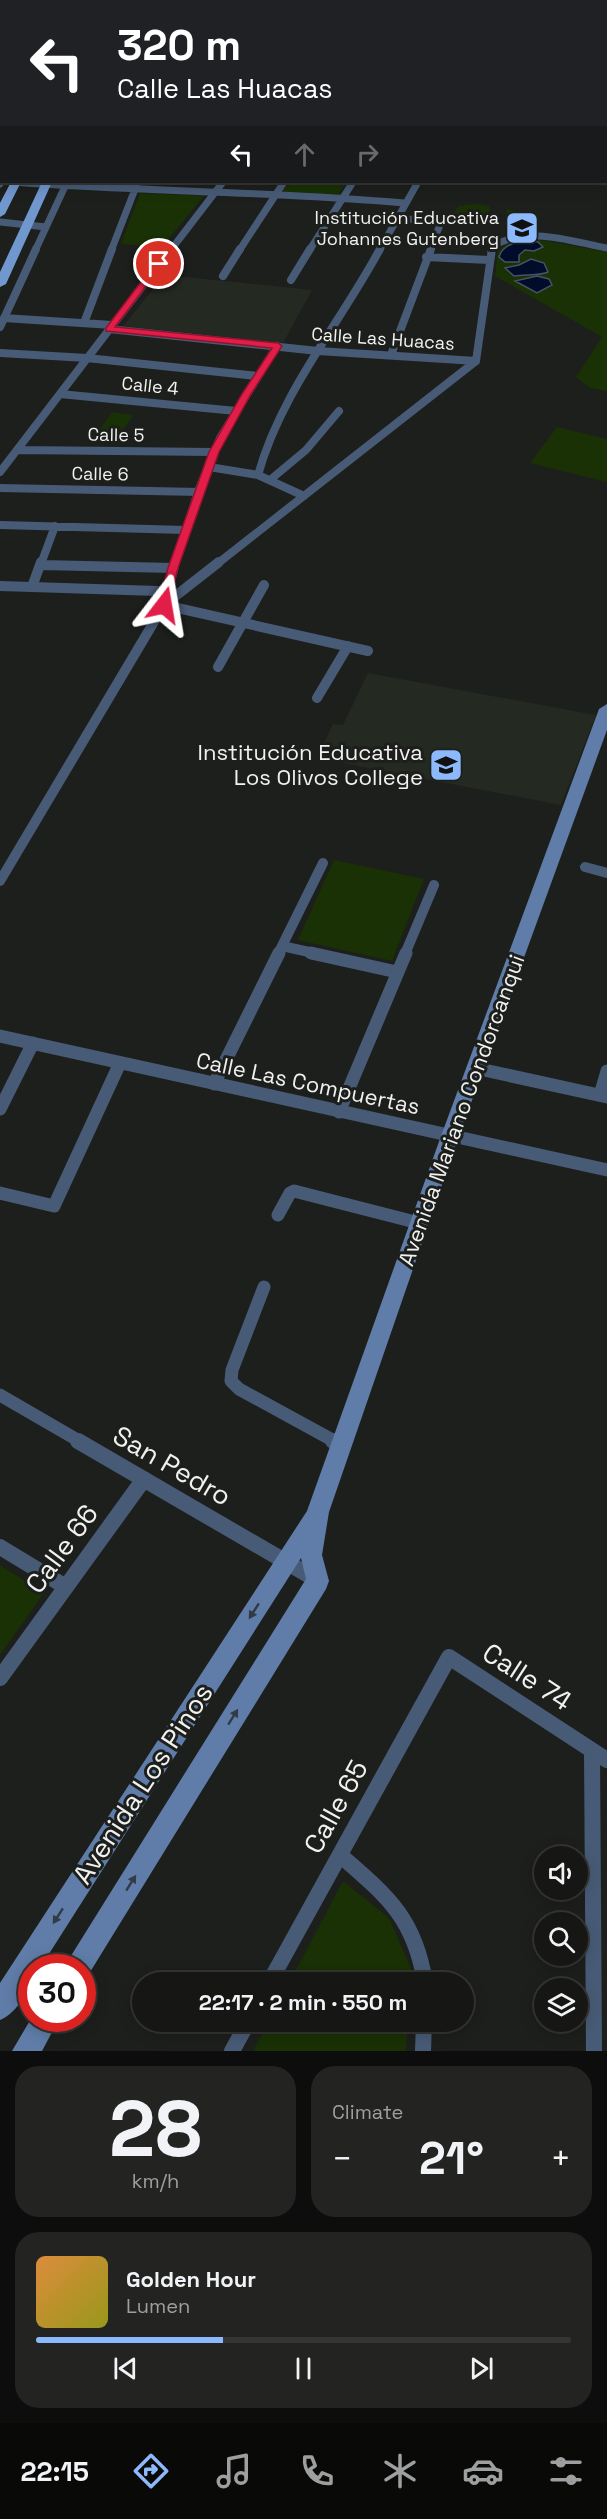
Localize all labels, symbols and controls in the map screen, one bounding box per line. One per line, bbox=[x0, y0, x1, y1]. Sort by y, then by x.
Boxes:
text: 320 m bbox=[117, 19, 241, 72]
icon: left bbox=[18, 24, 96, 102]
text: Calle Las Huacas bbox=[117, 71, 333, 106]
icon: left bbox=[225, 138, 258, 171]
icon: ahead bbox=[288, 138, 321, 171]
icon: right bbox=[351, 138, 384, 171]
place label: Institución Educativa Johannes Gutenberg bbox=[315, 206, 499, 250]
school or university icon: Institución Educativa Johannes Gutenberg bbox=[504, 210, 540, 246]
pin bbox=[133, 238, 184, 289]
icon: arrive bbox=[142, 247, 175, 280]
street label: Calle Las Huacas bbox=[311, 322, 456, 355]
street label: Calle 4 bbox=[120, 371, 180, 400]
street label: Calle 5 bbox=[87, 423, 145, 446]
street label: Calle 6 bbox=[71, 462, 129, 485]
position arrow bbox=[132, 573, 196, 637]
place label: Institución Educativa Los Olivos College bbox=[198, 738, 423, 791]
school or university icon: Institución Educativa Los Olivos College bbox=[428, 747, 464, 783]
street label: Avenida Mariano Condorcanqui bbox=[392, 951, 530, 1269]
street label: Calle Las Compuertas bbox=[194, 1046, 422, 1120]
street label: San Pedro bbox=[107, 1418, 238, 1513]
street label: Calle 66 bbox=[17, 1497, 106, 1600]
one-way arrow bbox=[249, 1603, 260, 1619]
street label: Calle 74 bbox=[476, 1635, 579, 1718]
street label: Avenida Los Pinos bbox=[65, 1677, 221, 1891]
one-way arrow bbox=[228, 1709, 239, 1725]
street label: Calle 65 bbox=[296, 1754, 376, 1860]
map controls bbox=[534, 1846, 588, 2032]
button: sound bbox=[534, 1846, 588, 1900]
one-way arrow bbox=[125, 1875, 136, 1891]
one-way arrow bbox=[53, 1908, 64, 1924]
button: search bbox=[534, 1912, 588, 1966]
speed limit sign: 30 bbox=[18, 1954, 96, 2032]
button: layers bbox=[534, 1978, 588, 2032]
text: 22:17 · 2 min · 550 m bbox=[199, 1988, 407, 2016]
text: 28 bbox=[109, 2079, 202, 2179]
text: Climate bbox=[332, 2099, 403, 2125]
text: 21° bbox=[419, 2130, 484, 2187]
text: − bbox=[332, 2138, 352, 2180]
text: + bbox=[551, 2138, 571, 2180]
text: km/h bbox=[132, 2168, 179, 2194]
text: Golden Hour bbox=[126, 2265, 256, 2293]
text: Lumen bbox=[126, 2293, 190, 2319]
icon: previous bbox=[109, 2352, 142, 2385]
icon: pause bbox=[287, 2352, 320, 2385]
icon: next bbox=[465, 2352, 498, 2385]
icon: directions bbox=[130, 2450, 172, 2492]
icon: music bbox=[213, 2450, 255, 2492]
icon: phone bbox=[296, 2450, 338, 2492]
icon: climate bbox=[379, 2450, 421, 2492]
icon: car bbox=[462, 2450, 504, 2492]
icon: filters bbox=[545, 2450, 587, 2492]
text: 22:15 bbox=[20, 2454, 89, 2489]

